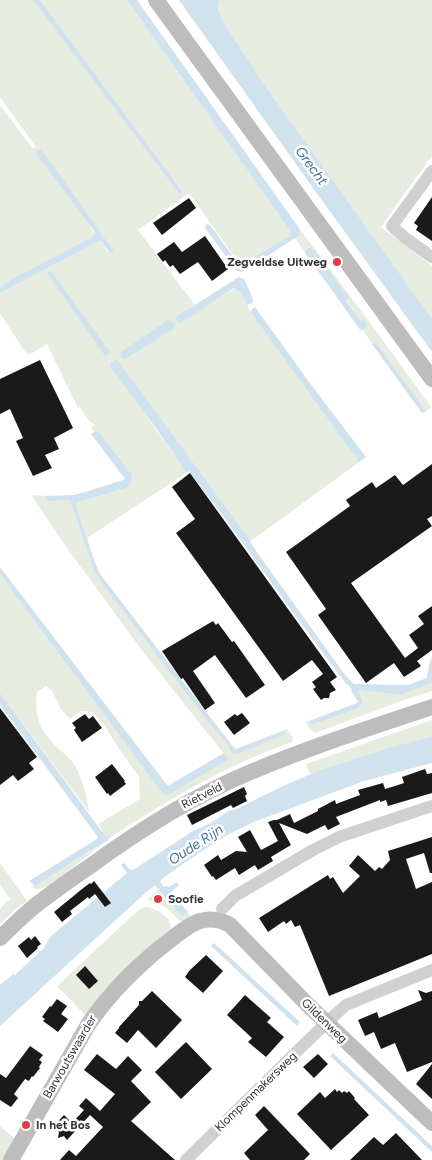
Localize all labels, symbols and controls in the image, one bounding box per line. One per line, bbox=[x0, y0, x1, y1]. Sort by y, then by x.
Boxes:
water label: Grecht bbox=[291, 143, 331, 189]
place label: Zegveldse Uitweg bbox=[227, 255, 327, 269]
marker: Zegveldse Uitweg bbox=[331, 256, 343, 268]
street label: Rietveld bbox=[179, 780, 225, 812]
water label: Oude Rijn bbox=[166, 821, 226, 869]
place label: Soofie bbox=[168, 892, 204, 906]
marker: Soofie bbox=[152, 893, 164, 905]
street label: Gildenweg bbox=[298, 996, 350, 1046]
street label: Barwoutswaarder bbox=[40, 1013, 100, 1101]
street label: Klompenmakersweg bbox=[212, 1049, 300, 1135]
place label: In het Bos bbox=[36, 1118, 90, 1132]
marker: In het Bos bbox=[20, 1119, 32, 1131]

